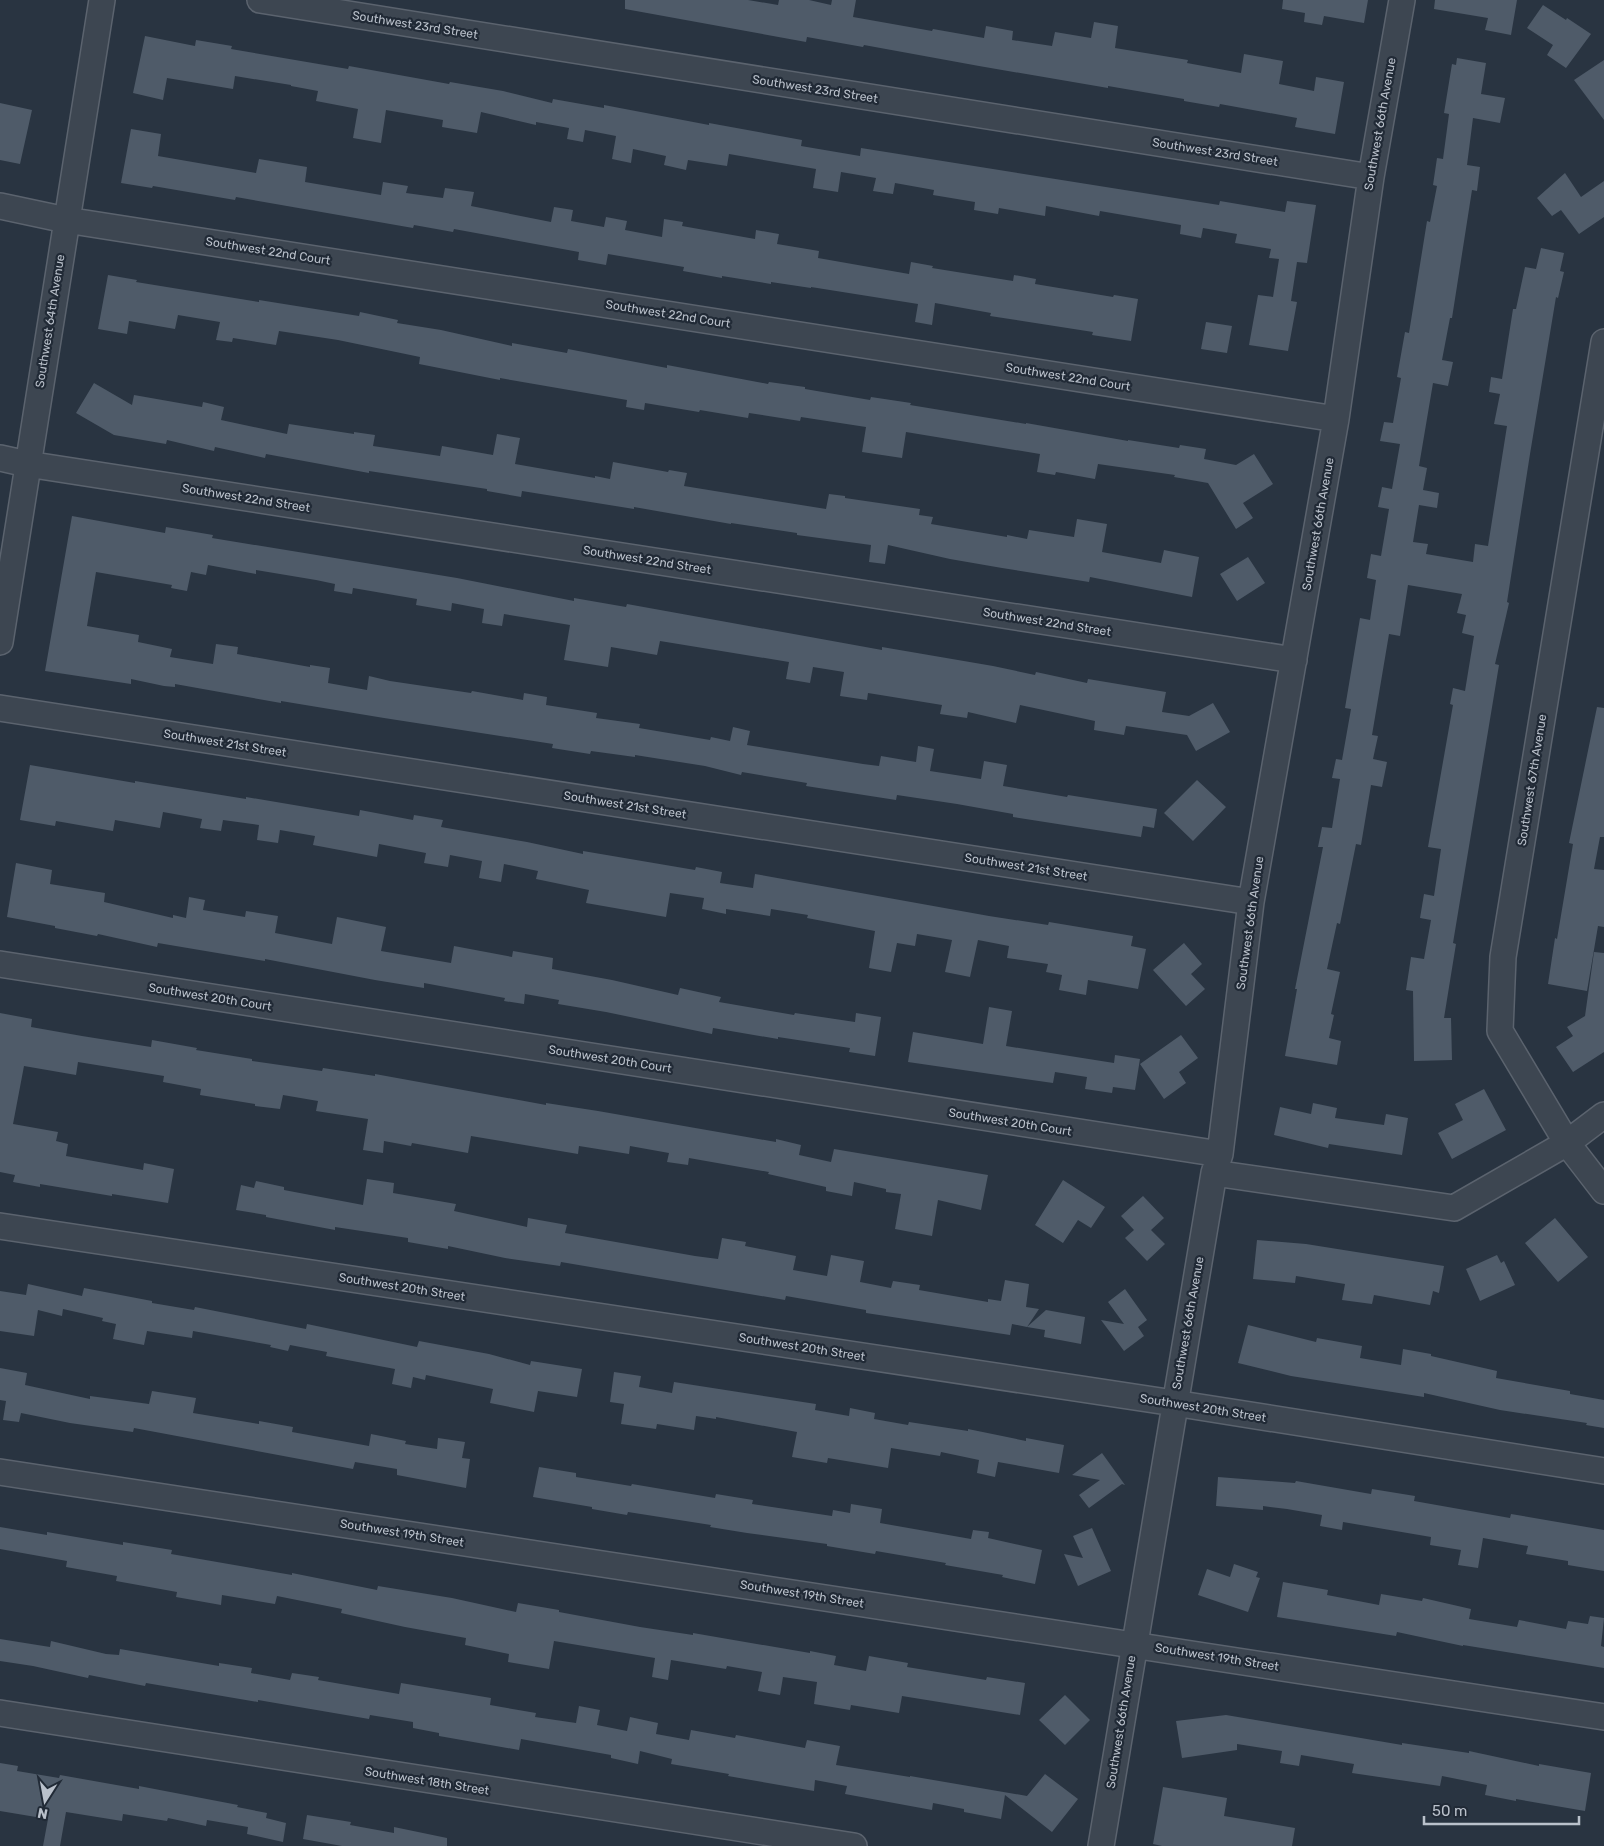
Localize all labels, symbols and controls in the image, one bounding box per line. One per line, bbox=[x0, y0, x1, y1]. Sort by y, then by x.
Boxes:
street label: Southwest 23rd Street bbox=[351, 8, 479, 42]
street label: Southwest 66th Avenue bbox=[1361, 56, 1399, 191]
street label: Southwest 23rd Street bbox=[751, 72, 879, 106]
street label: Southwest 23rd Street bbox=[1151, 135, 1279, 169]
street label: Southwest 22nd Court bbox=[205, 234, 332, 268]
street label: Southwest 64th Avenue bbox=[33, 253, 67, 389]
street label: Southwest 22nd Court bbox=[605, 297, 732, 331]
street label: Southwest 22nd Court bbox=[1005, 360, 1132, 394]
street label: Southwest 66th Avenue bbox=[1299, 456, 1337, 591]
street label: Southwest 22nd Street bbox=[181, 481, 311, 515]
street label: Southwest 22nd Street bbox=[582, 543, 712, 577]
street label: Southwest 22nd Street bbox=[982, 605, 1112, 639]
street label: Southwest 67th Avenue bbox=[1515, 713, 1549, 847]
street label: Southwest 21st Street bbox=[163, 726, 288, 760]
street label: Southwest 21st Street bbox=[563, 788, 688, 822]
street label: Southwest 21st Street bbox=[964, 850, 1089, 884]
street label: Southwest 66th Avenue bbox=[1234, 855, 1266, 991]
street label: Southwest 20th Court bbox=[147, 980, 273, 1014]
street label: Southwest 20th Court bbox=[547, 1042, 673, 1076]
street label: Southwest 20th Court bbox=[947, 1105, 1073, 1139]
street label: Southwest 66th Avenue bbox=[1169, 1255, 1207, 1390]
street label: Southwest 20th Street bbox=[338, 1270, 466, 1304]
street label: Southwest 20th Street bbox=[738, 1330, 866, 1364]
street label: Southwest 20th Street bbox=[1139, 1391, 1267, 1425]
street label: Southwest 19th Street bbox=[339, 1516, 465, 1550]
street label: Southwest 19th Street bbox=[739, 1577, 865, 1611]
street label: Southwest 19th Street bbox=[1154, 1640, 1280, 1674]
street label: Southwest 66th Avenue bbox=[1104, 1654, 1138, 1790]
street label: Southwest 18th Street bbox=[364, 1764, 491, 1798]
north arrow bbox=[20, 1776, 70, 1826]
scale bar bbox=[1424, 1794, 1579, 1826]
text: 50 m bbox=[1432, 1802, 1467, 1820]
text: N bbox=[36, 1804, 49, 1823]

